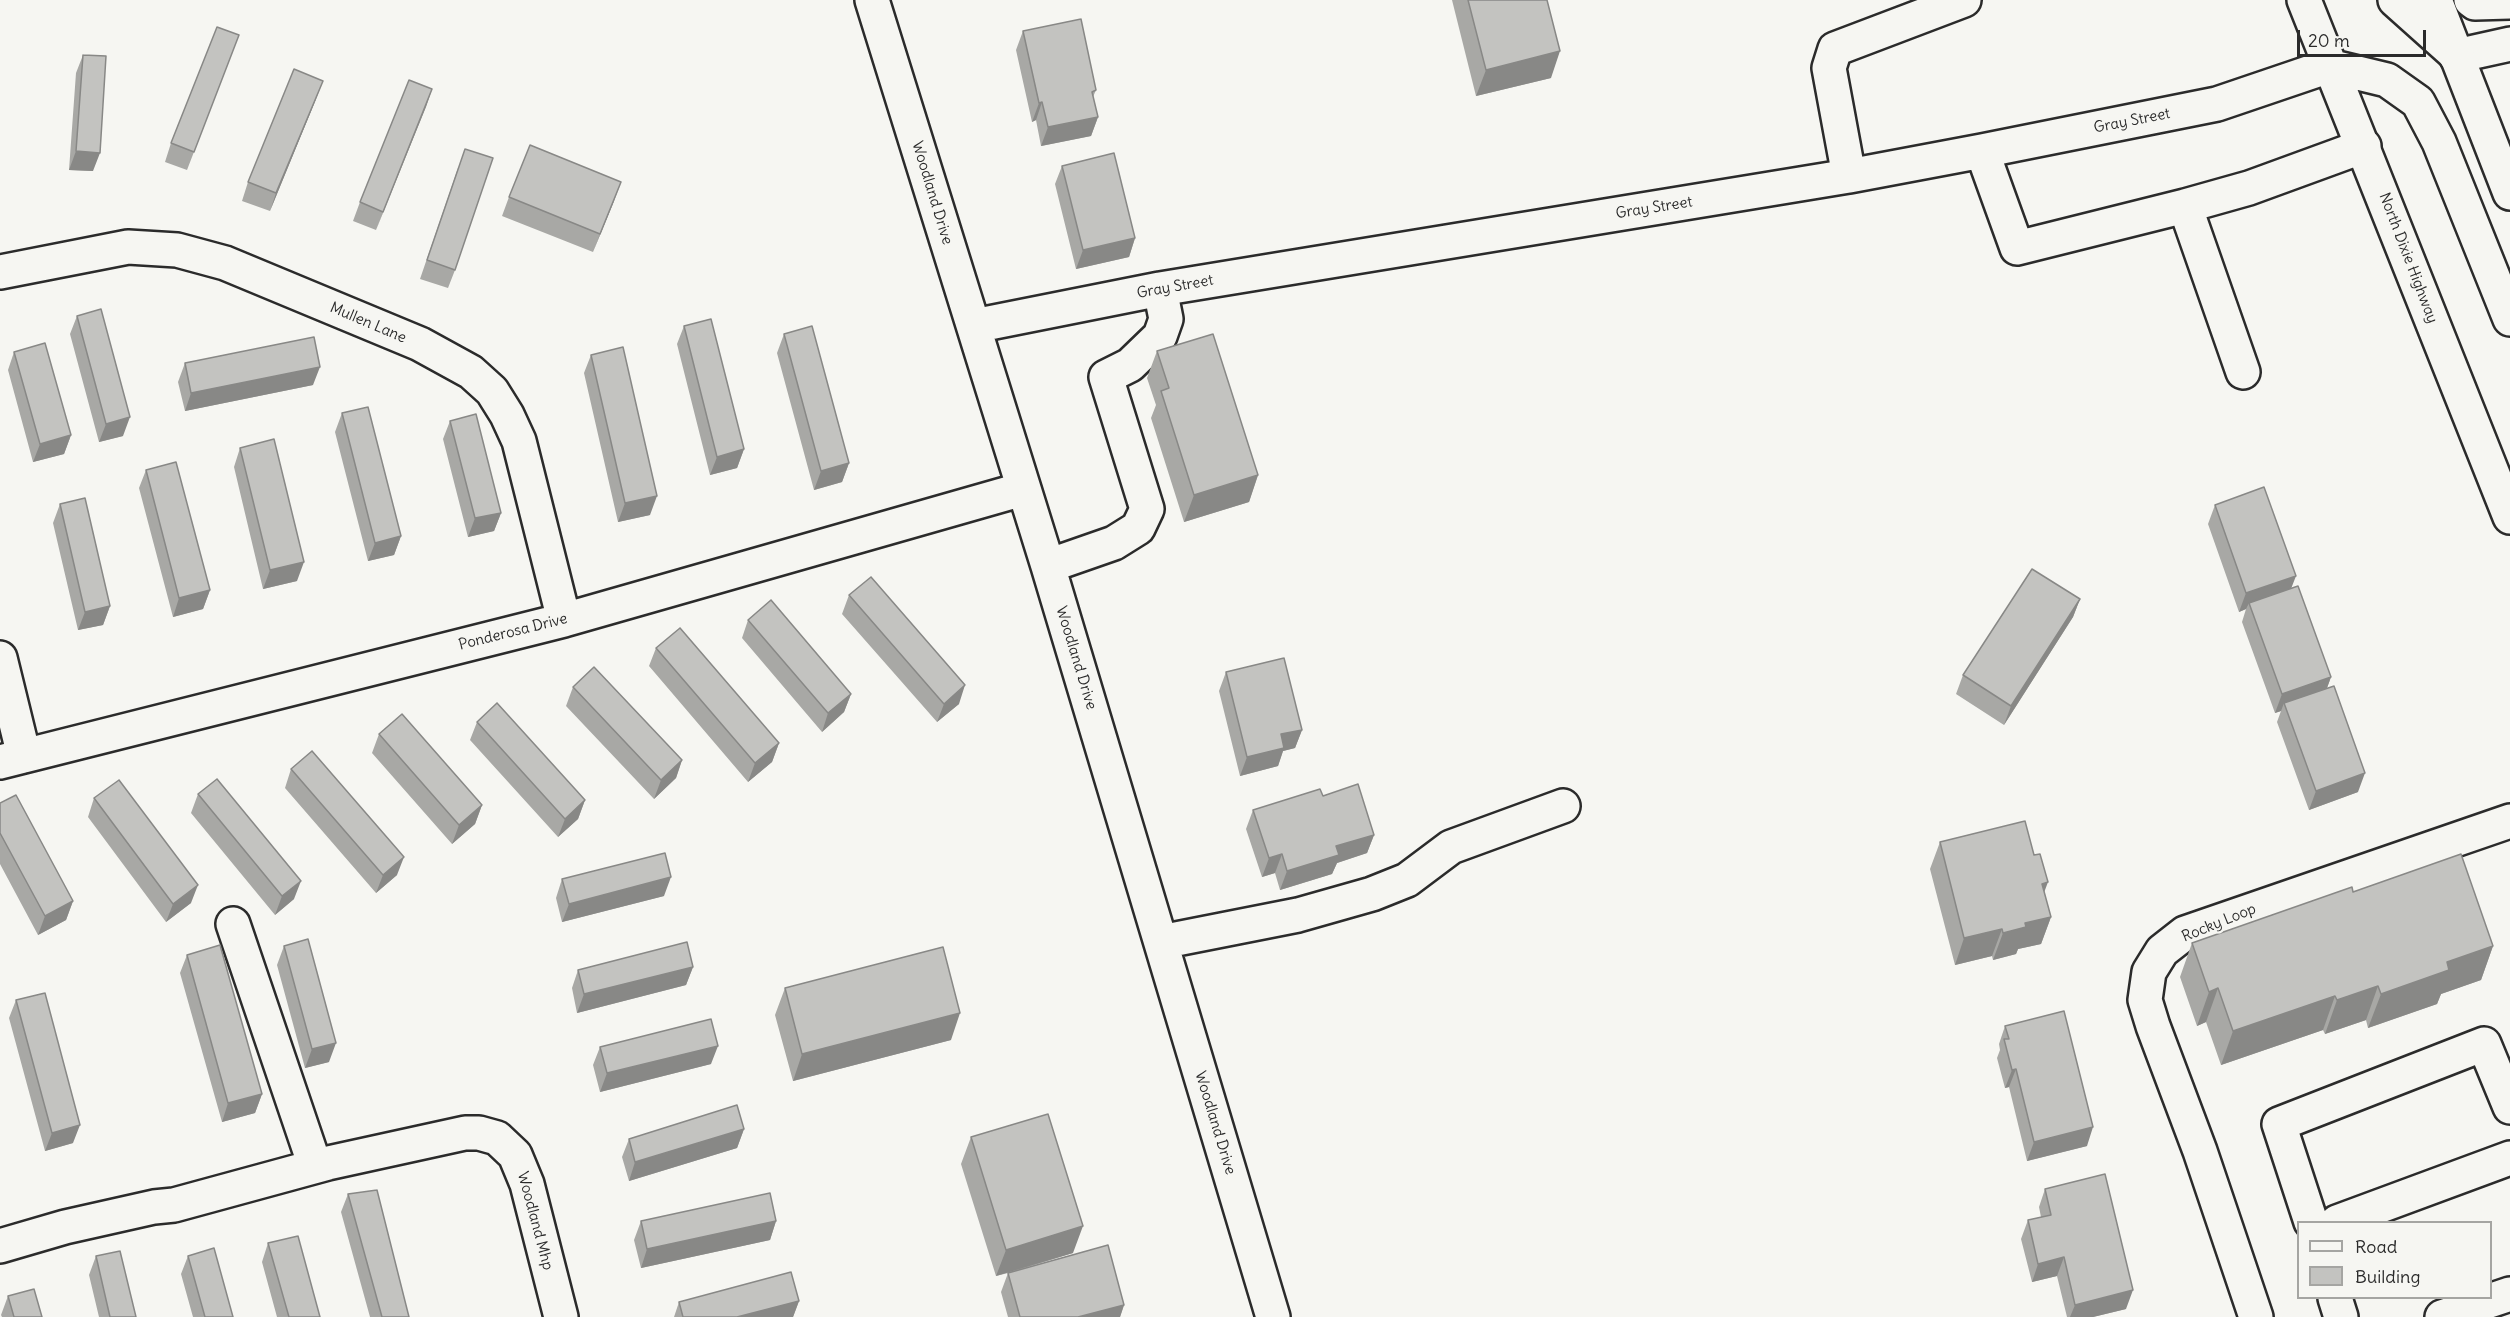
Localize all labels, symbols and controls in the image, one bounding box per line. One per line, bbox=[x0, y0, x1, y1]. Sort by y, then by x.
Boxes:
scale bar bbox=[2300, 18, 2429, 56]
text: 20 m bbox=[2308, 29, 2350, 52]
street label: Gray Street bbox=[2092, 105, 2172, 137]
street label: Woodland Drive bbox=[908, 139, 956, 247]
street label: North Dixie Highway bbox=[2375, 190, 2441, 326]
street label: Gray Street bbox=[1614, 193, 1694, 223]
street label: Gray Street bbox=[1135, 271, 1215, 303]
street label: Mullen Lane bbox=[327, 299, 409, 347]
street label: Woodland Drive bbox=[1052, 604, 1100, 712]
street label: Ponderosa Drive bbox=[457, 610, 569, 654]
street label: Rocky Loop bbox=[2179, 900, 2259, 946]
street label: Woodland Drive bbox=[1191, 1069, 1239, 1177]
street label: Woodland Mhp bbox=[513, 1170, 557, 1272]
legend bbox=[2297, 1221, 2492, 1299]
text: Road bbox=[2355, 1235, 2397, 1258]
text: Building bbox=[2355, 1265, 2420, 1288]

